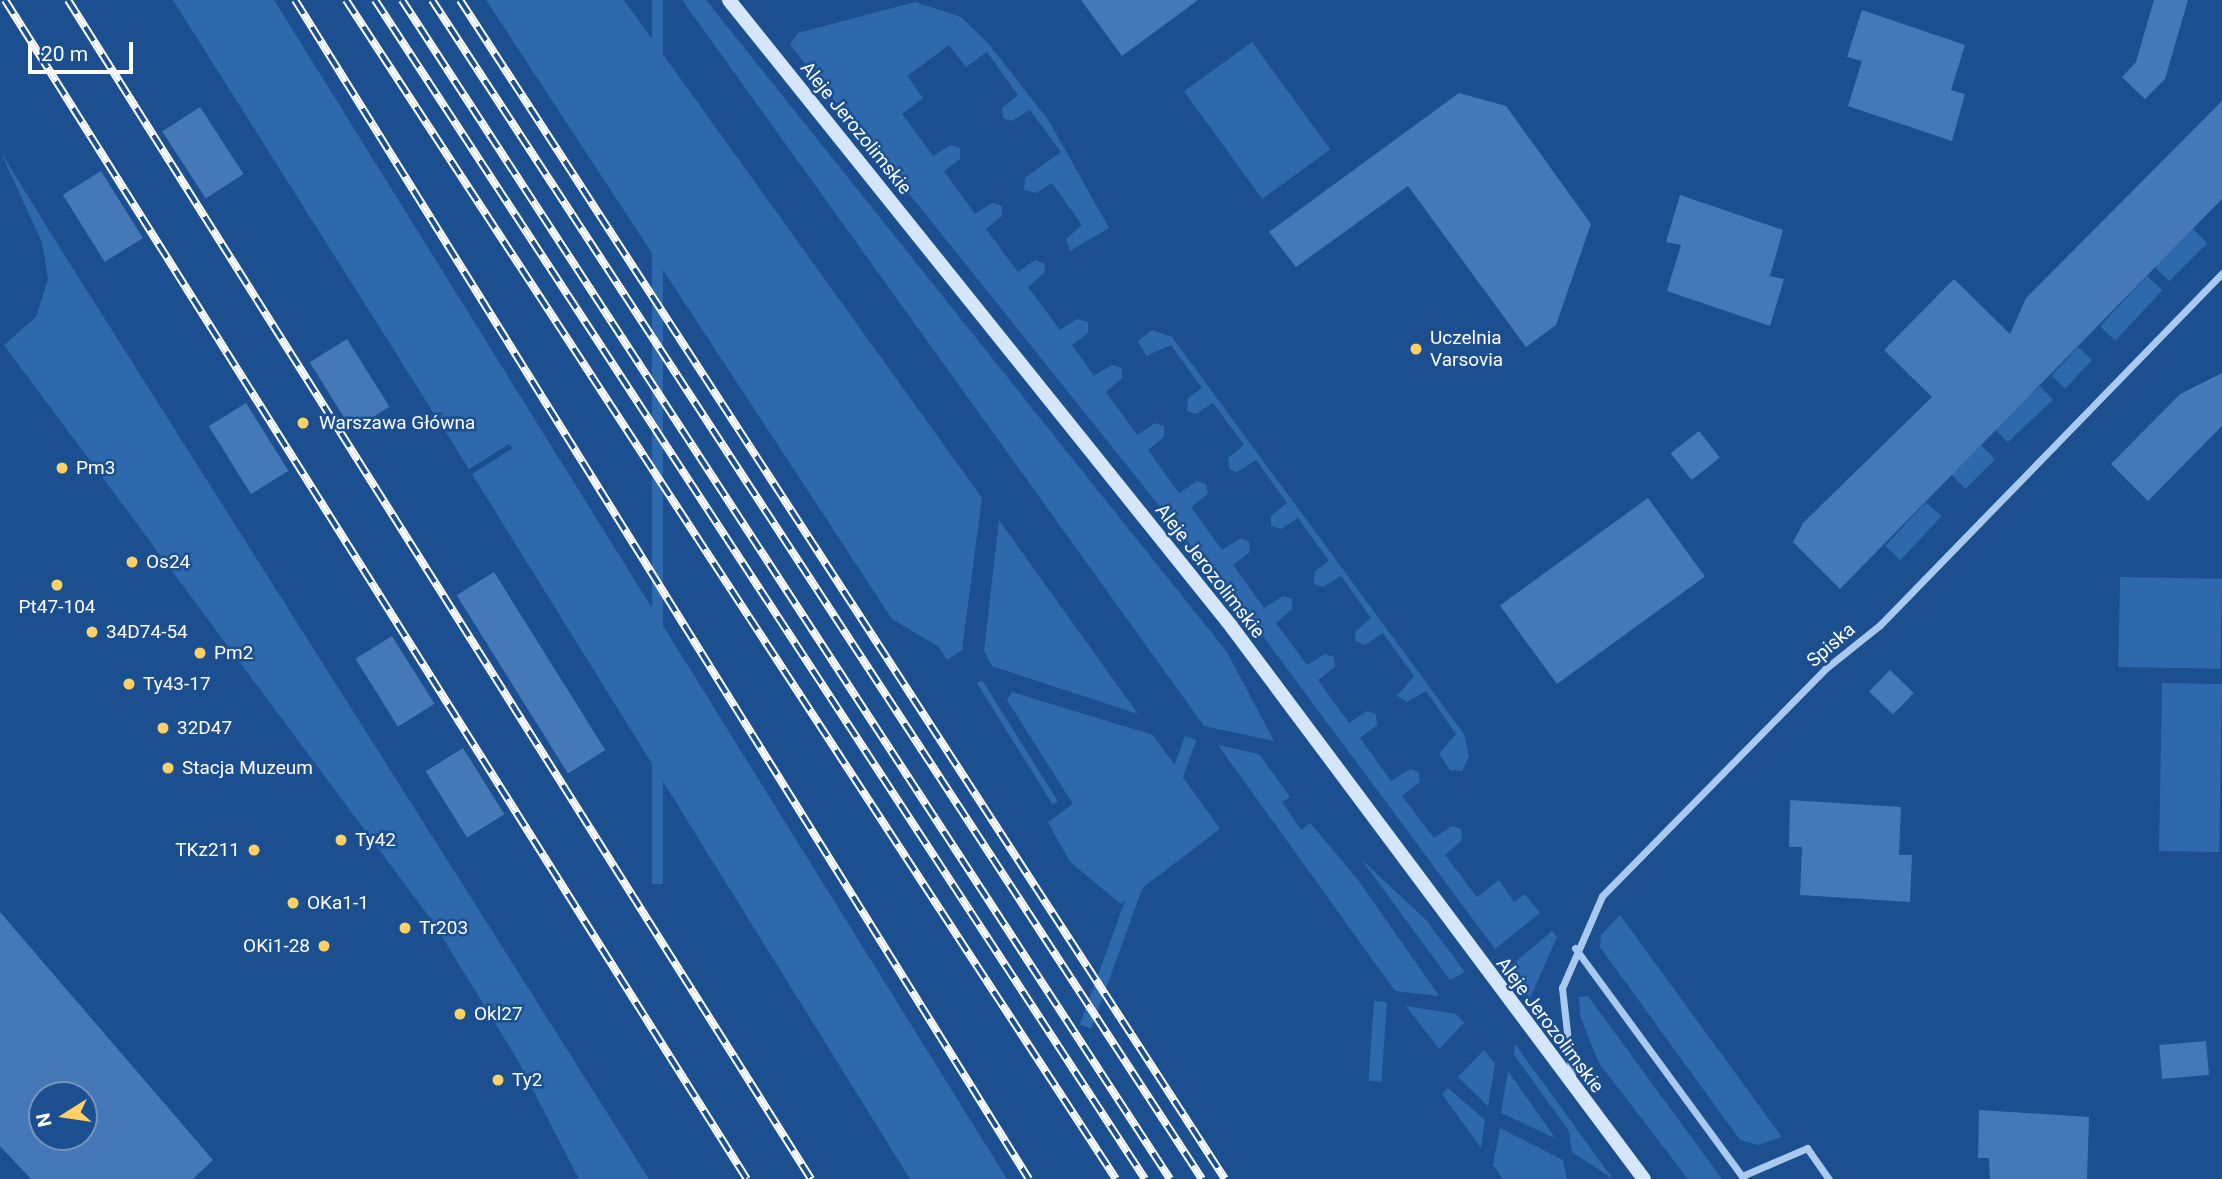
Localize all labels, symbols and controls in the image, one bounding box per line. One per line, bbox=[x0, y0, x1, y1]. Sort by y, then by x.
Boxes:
scale bar bbox=[32, 28, 136, 72]
text: 20 m bbox=[41, 42, 88, 66]
street label: Aleje Jerozolimskie bbox=[796, 57, 916, 199]
place label: Uczelnia Varsovia bbox=[1430, 327, 1503, 371]
marker: Uczelnia Varsovia bbox=[1408, 341, 1424, 357]
place label: Warszawa Główna bbox=[319, 412, 475, 434]
marker: Warszawa Główna bbox=[293, 413, 313, 433]
place label: Pm3 bbox=[76, 457, 115, 479]
marker: Pm3 bbox=[54, 460, 70, 476]
street label: Aleje Jerozolimskie bbox=[1151, 499, 1269, 643]
place label: Os24 bbox=[146, 551, 190, 573]
marker: Os24 bbox=[124, 554, 140, 570]
marker: Pt47-104 bbox=[49, 577, 65, 593]
place label: Pt47-104 bbox=[19, 596, 95, 618]
street label: Spiska bbox=[1802, 618, 1860, 672]
place label: 34D74-54 bbox=[106, 621, 188, 643]
marker: 34D74-54 bbox=[84, 624, 100, 640]
place label: Pm2 bbox=[214, 642, 253, 664]
marker: Pm2 bbox=[192, 645, 208, 661]
place label: Ty43-17 bbox=[143, 673, 211, 695]
marker: Ty43-17 bbox=[121, 676, 137, 692]
place label: 32D47 bbox=[177, 717, 232, 739]
marker: 32D47 bbox=[155, 720, 171, 736]
place label: Stacja Muzeum bbox=[182, 757, 313, 779]
marker: Stacja Muzeum bbox=[160, 760, 176, 776]
place label: Ty42 bbox=[355, 829, 396, 851]
marker: Ty42 bbox=[333, 832, 349, 848]
place label: TKz211 bbox=[175, 839, 240, 861]
marker: TKz211 bbox=[246, 842, 262, 858]
place label: OKa1-1 bbox=[307, 892, 369, 914]
marker: OKa1-1 bbox=[285, 895, 301, 911]
place label: Tr203 bbox=[419, 917, 468, 939]
marker: Tr203 bbox=[397, 920, 413, 936]
place label: OKi1-28 bbox=[243, 935, 310, 957]
marker: OKi1-28 bbox=[316, 938, 332, 954]
street label: Aleje Jerozolimskie bbox=[1492, 953, 1608, 1097]
place label: Okl27 bbox=[474, 1003, 523, 1025]
marker: Okl27 bbox=[452, 1006, 468, 1022]
place label: Ty2 bbox=[512, 1069, 542, 1091]
marker: Ty2 bbox=[490, 1072, 506, 1088]
north arrow bbox=[28, 1081, 98, 1151]
text: N bbox=[31, 1111, 57, 1129]

